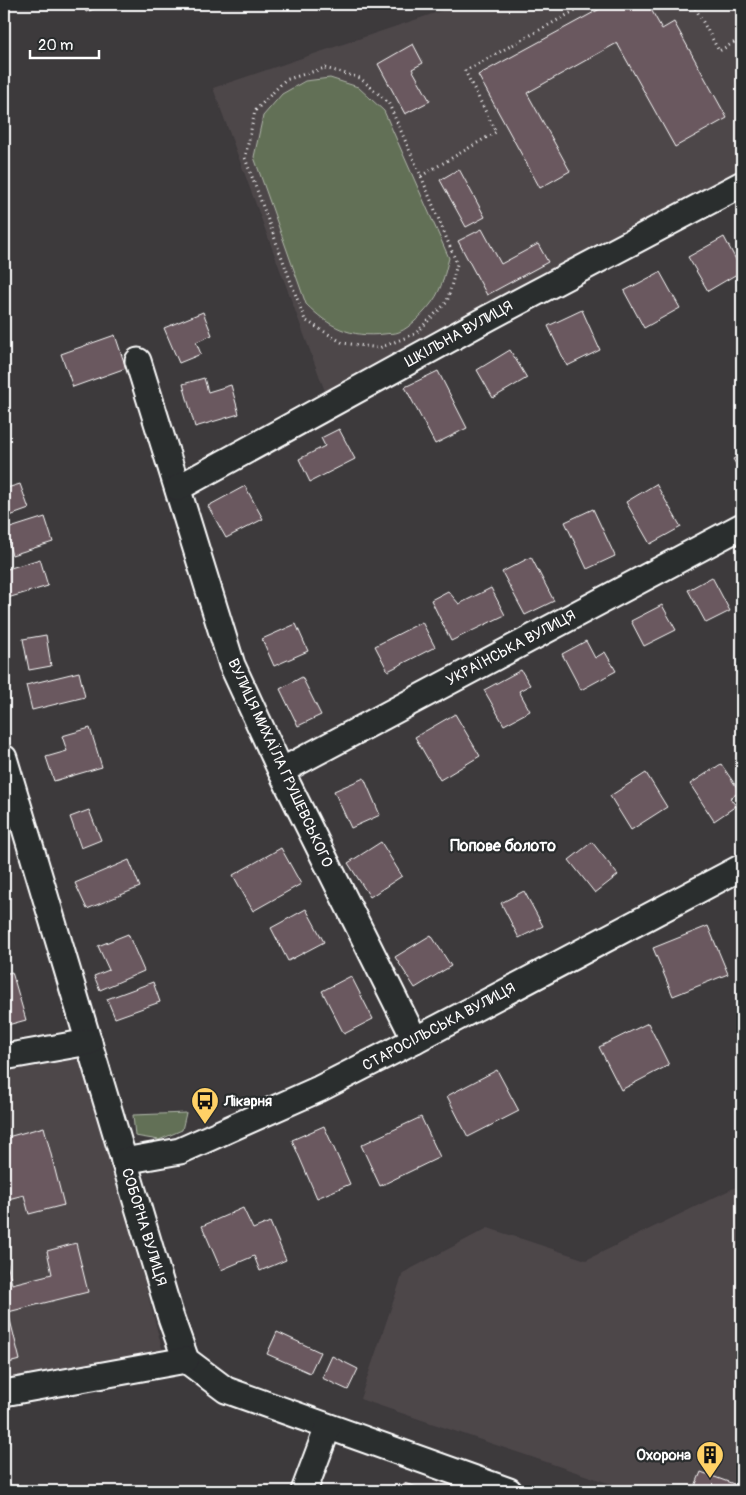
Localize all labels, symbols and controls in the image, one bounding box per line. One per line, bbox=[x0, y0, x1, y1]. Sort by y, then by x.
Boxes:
scale bar bbox=[30, 28, 99, 60]
text: 20 m bbox=[38, 36, 73, 55]
street label: ШКІЛЬНА ВУЛИЦЯ bbox=[402, 296, 516, 372]
street label: УКРАЇНСЬКА ВУЛИЦЯ bbox=[443, 606, 579, 690]
street label: ВУЛИЦЯ МИХАЇЛА ГРУШЕВСЬКОГО bbox=[223, 656, 337, 870]
district label: Попове болото bbox=[450, 836, 556, 856]
street label: СТАРОСІЛЬСЬКА ВУЛИЦЯ bbox=[359, 979, 519, 1075]
bus stop icon: Лікарня bbox=[190, 1086, 220, 1125]
place label: Лікарня bbox=[223, 1092, 272, 1111]
street label: СОБОРНА ВУЛИЦЯ bbox=[117, 1166, 171, 1288]
building icon: Охорона bbox=[695, 1440, 725, 1479]
place label: Охорона bbox=[636, 1446, 691, 1465]

